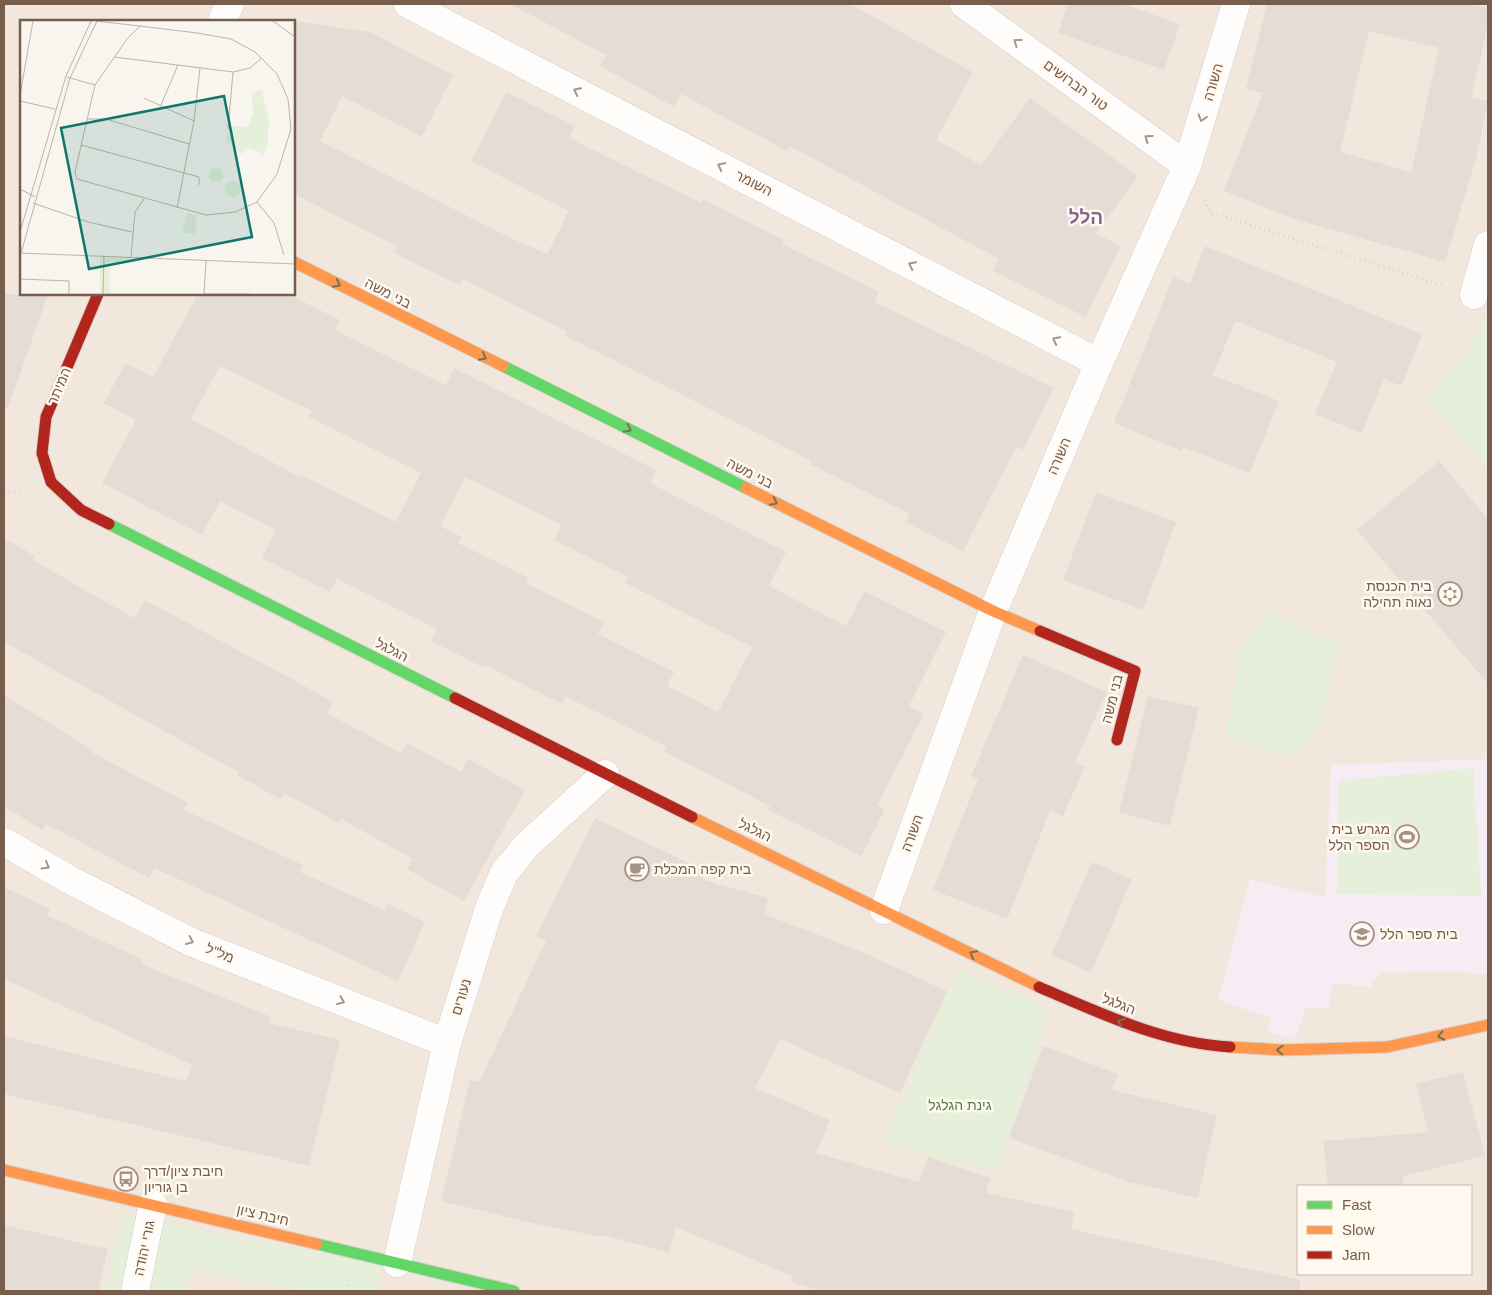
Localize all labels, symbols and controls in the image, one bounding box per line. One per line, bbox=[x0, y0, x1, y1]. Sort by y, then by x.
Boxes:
inset map bbox=[20, 20, 295, 295]
one-way arrow bbox=[1013, 39, 1023, 48]
street label: טור הברושים bbox=[1041, 56, 1111, 114]
street label: השורה bbox=[1200, 61, 1226, 103]
one-way arrow bbox=[573, 87, 582, 97]
one-way arrow bbox=[1198, 113, 1208, 121]
one-way arrow bbox=[1144, 135, 1154, 144]
one-way arrow bbox=[717, 162, 726, 172]
street label: השומר bbox=[733, 167, 775, 199]
district label: הלל bbox=[1069, 207, 1103, 228]
one-way arrow bbox=[908, 261, 917, 271]
street label: בני משה bbox=[362, 275, 414, 311]
one-way arrow bbox=[332, 278, 341, 288]
one-way arrow bbox=[1052, 336, 1061, 346]
one-way arrow bbox=[478, 351, 487, 361]
street label: המיתר bbox=[44, 365, 74, 407]
one-way arrow bbox=[623, 423, 632, 433]
street label: השורה bbox=[1044, 435, 1074, 477]
street label: בני משה bbox=[724, 455, 776, 491]
one-way arrow bbox=[768, 496, 777, 506]
place label: בית הכנסת נאוה תהילה bbox=[1363, 578, 1432, 610]
synagogue icon: בית הכנסת נאוה תהילה bbox=[1437, 581, 1463, 607]
street label: הגלגל bbox=[373, 635, 411, 665]
street label: בני משה bbox=[1098, 673, 1126, 725]
street label: השורה bbox=[898, 812, 926, 854]
street label: הגלגל bbox=[736, 815, 774, 845]
place label: מגרש בית הספר הלל bbox=[1329, 821, 1390, 853]
sports icon: מגרש בית הספר הלל bbox=[1394, 824, 1420, 850]
cafe icon: בית קפה המכלת bbox=[624, 856, 650, 882]
one-way arrow bbox=[40, 860, 49, 870]
place label: בית קפה המכלת bbox=[654, 861, 751, 877]
school or university icon: בית ספר הלל bbox=[1349, 921, 1375, 947]
place label: בית ספר הלל bbox=[1380, 926, 1458, 942]
one-way arrow bbox=[185, 934, 194, 945]
street label: מל"ל bbox=[203, 940, 237, 966]
one-way arrow bbox=[969, 950, 978, 960]
street label: נעורים bbox=[448, 977, 474, 1017]
street label: הגלגל bbox=[1100, 990, 1138, 1018]
one-way arrow bbox=[336, 995, 345, 1005]
one-way arrow bbox=[1117, 1017, 1126, 1028]
one-way arrow bbox=[1436, 1030, 1445, 1041]
one-way arrow bbox=[1275, 1045, 1283, 1055]
park label: גינת הגלגל bbox=[928, 1097, 992, 1113]
place label: חיבת ציון/דרך בן גוריון bbox=[144, 1163, 223, 1195]
bus stop icon: חיבת ציון/דרך בן גוריון bbox=[113, 1166, 139, 1192]
legend bbox=[1297, 1185, 1472, 1275]
text: Fast bbox=[1342, 1196, 1372, 1213]
street label: חיבת ציון bbox=[235, 1201, 291, 1229]
street label: גורי יהודה bbox=[130, 1219, 158, 1277]
text: Slow bbox=[1342, 1221, 1375, 1238]
text: Jam bbox=[1342, 1246, 1370, 1263]

